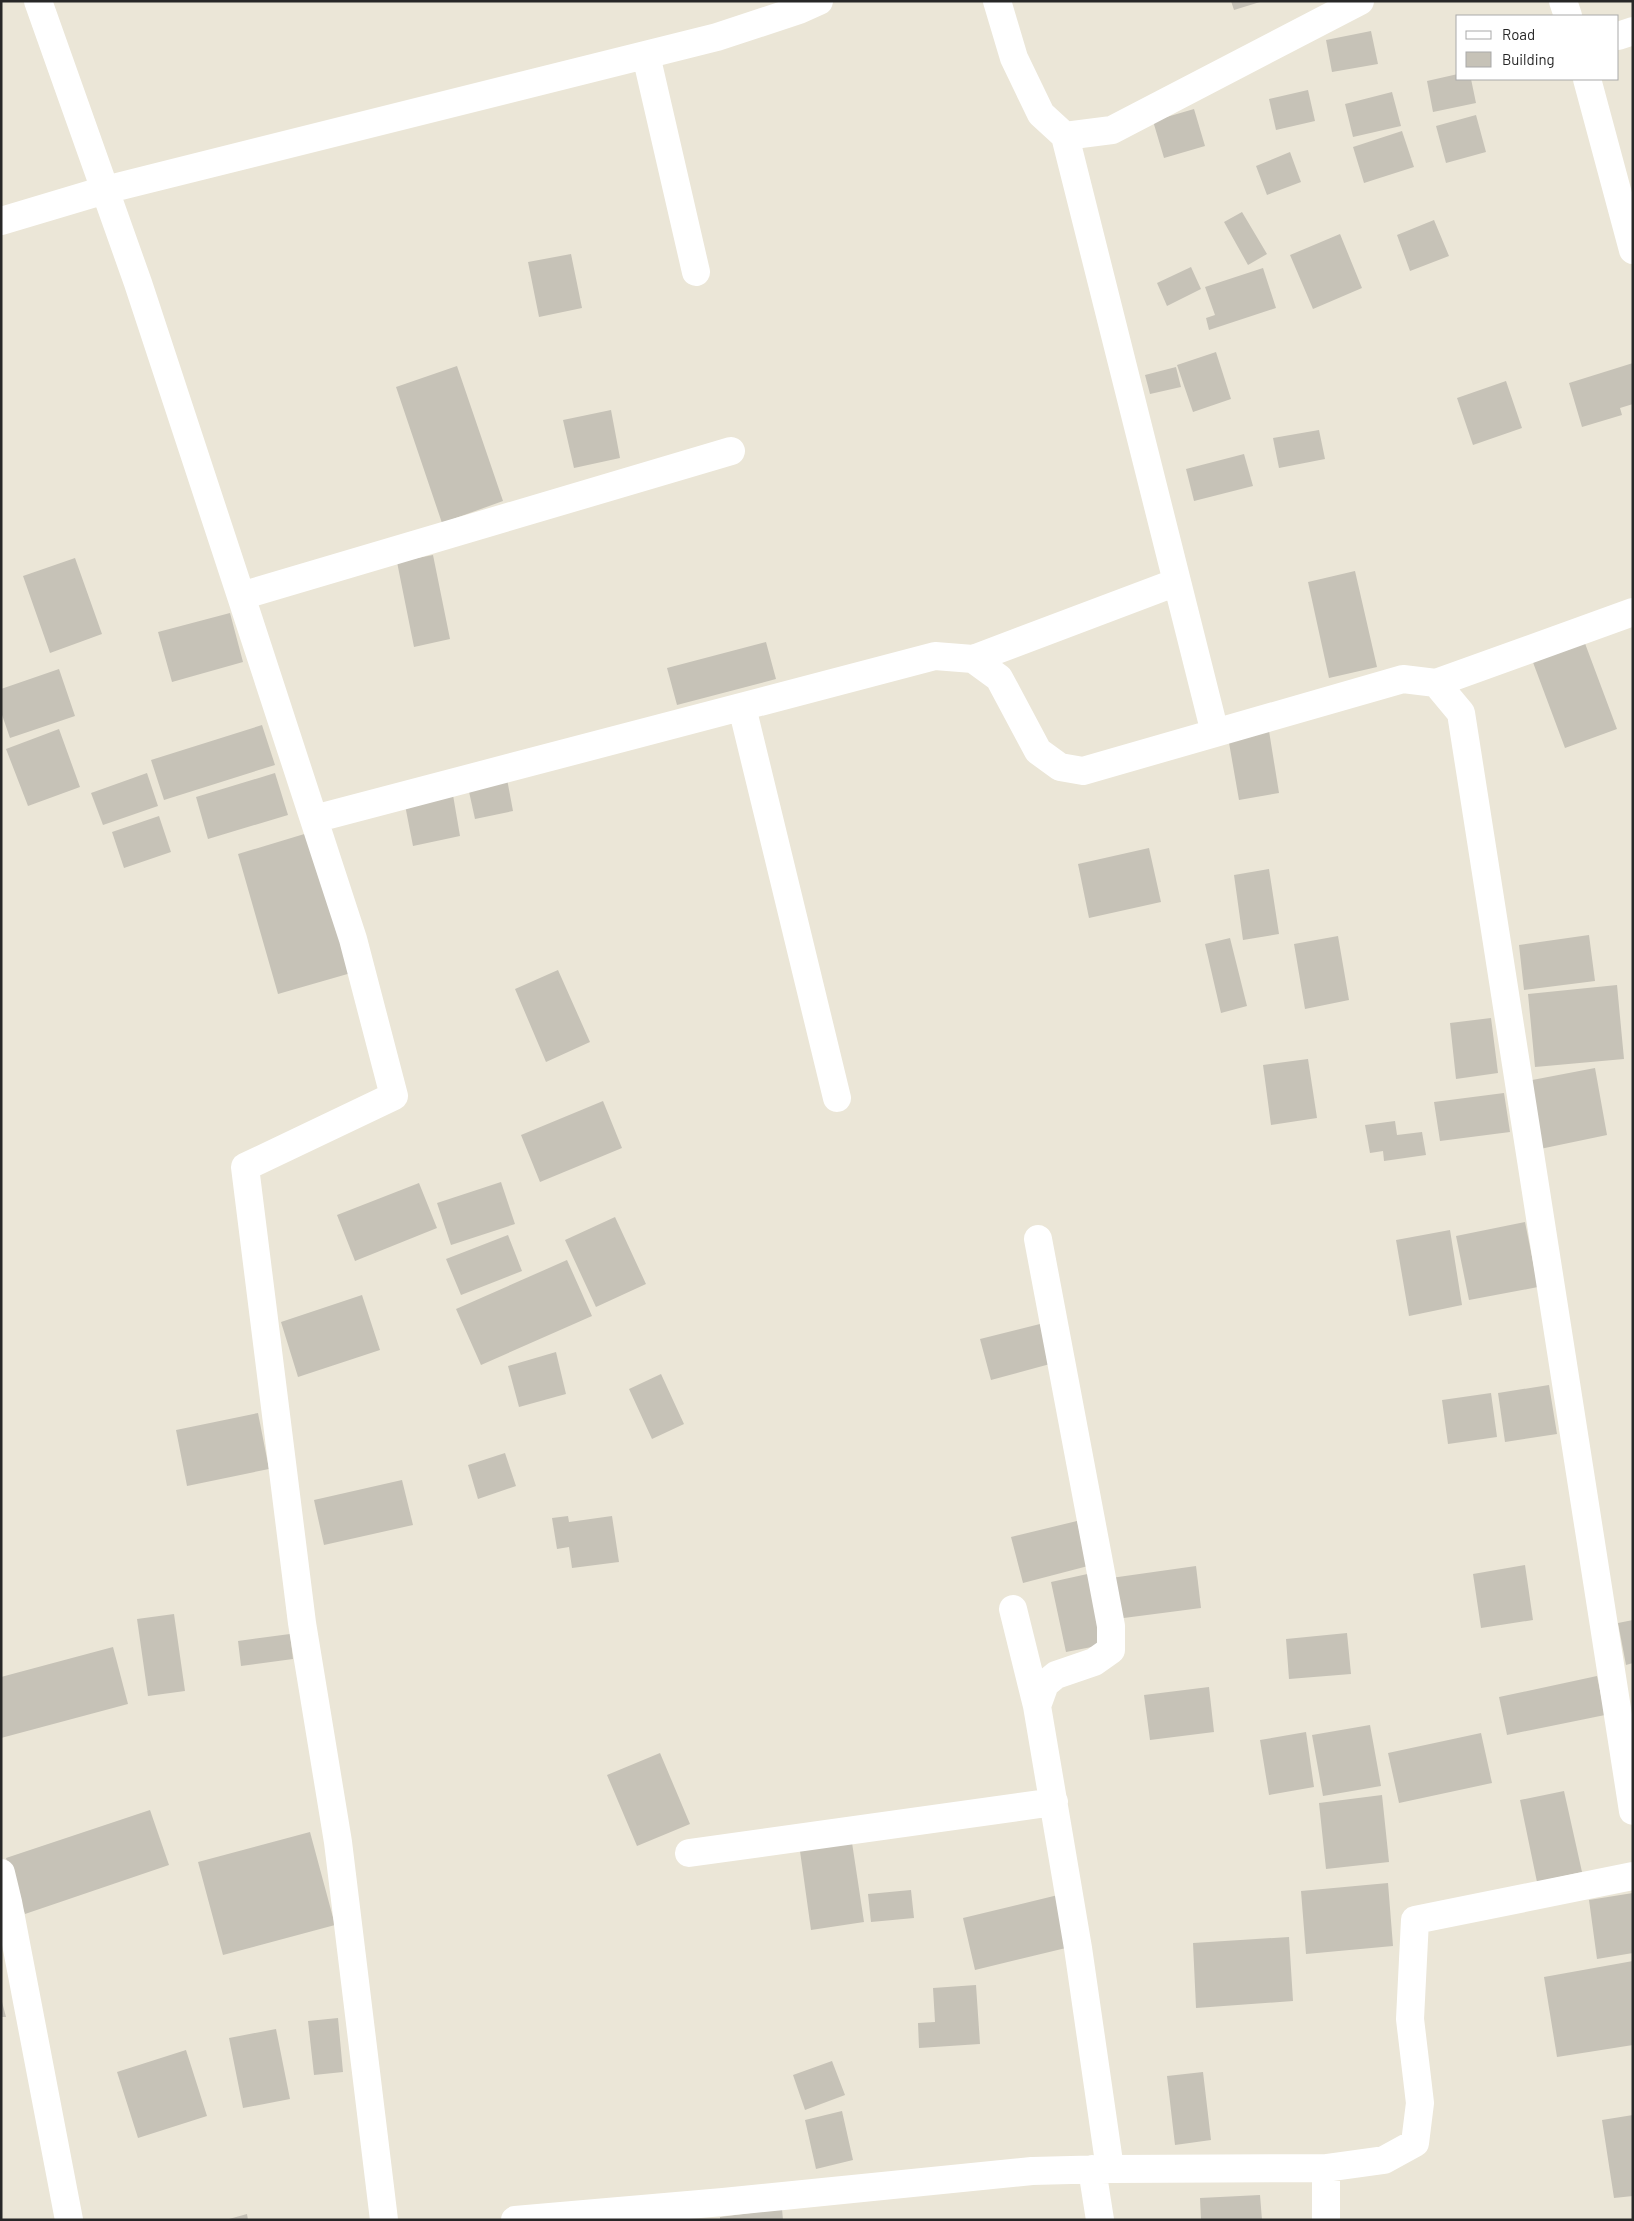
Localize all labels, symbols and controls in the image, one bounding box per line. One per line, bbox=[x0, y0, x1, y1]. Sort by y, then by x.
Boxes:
legend bbox=[1456, 15, 1619, 80]
text: Road bbox=[1502, 25, 1535, 43]
text: Building bbox=[1502, 50, 1555, 68]

